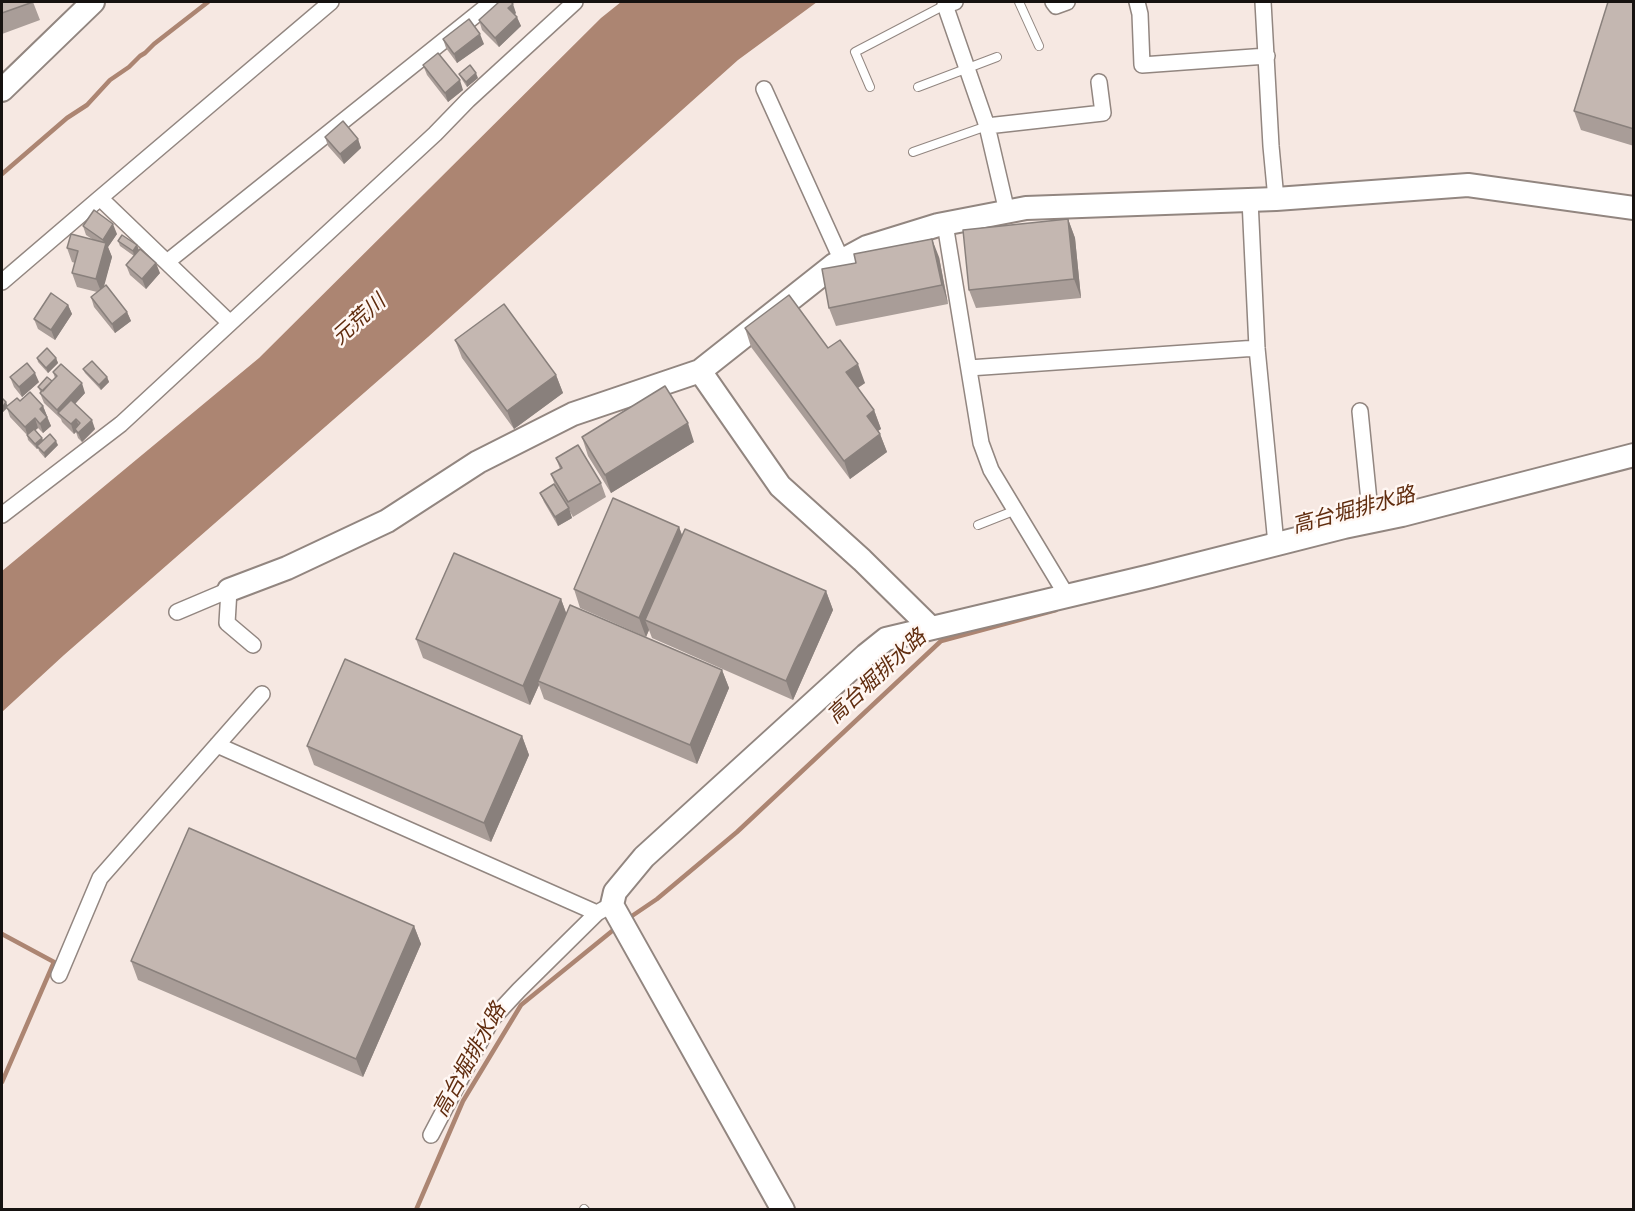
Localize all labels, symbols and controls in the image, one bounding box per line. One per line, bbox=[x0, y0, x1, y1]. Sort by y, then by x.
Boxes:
water label: 元荒川 bbox=[328, 291, 392, 351]
water label: 高台堀排水路 bbox=[1290, 484, 1418, 540]
water label: 高台堀排水路 bbox=[823, 626, 933, 730]
water label: 高台堀排水路 bbox=[429, 1000, 513, 1122]

